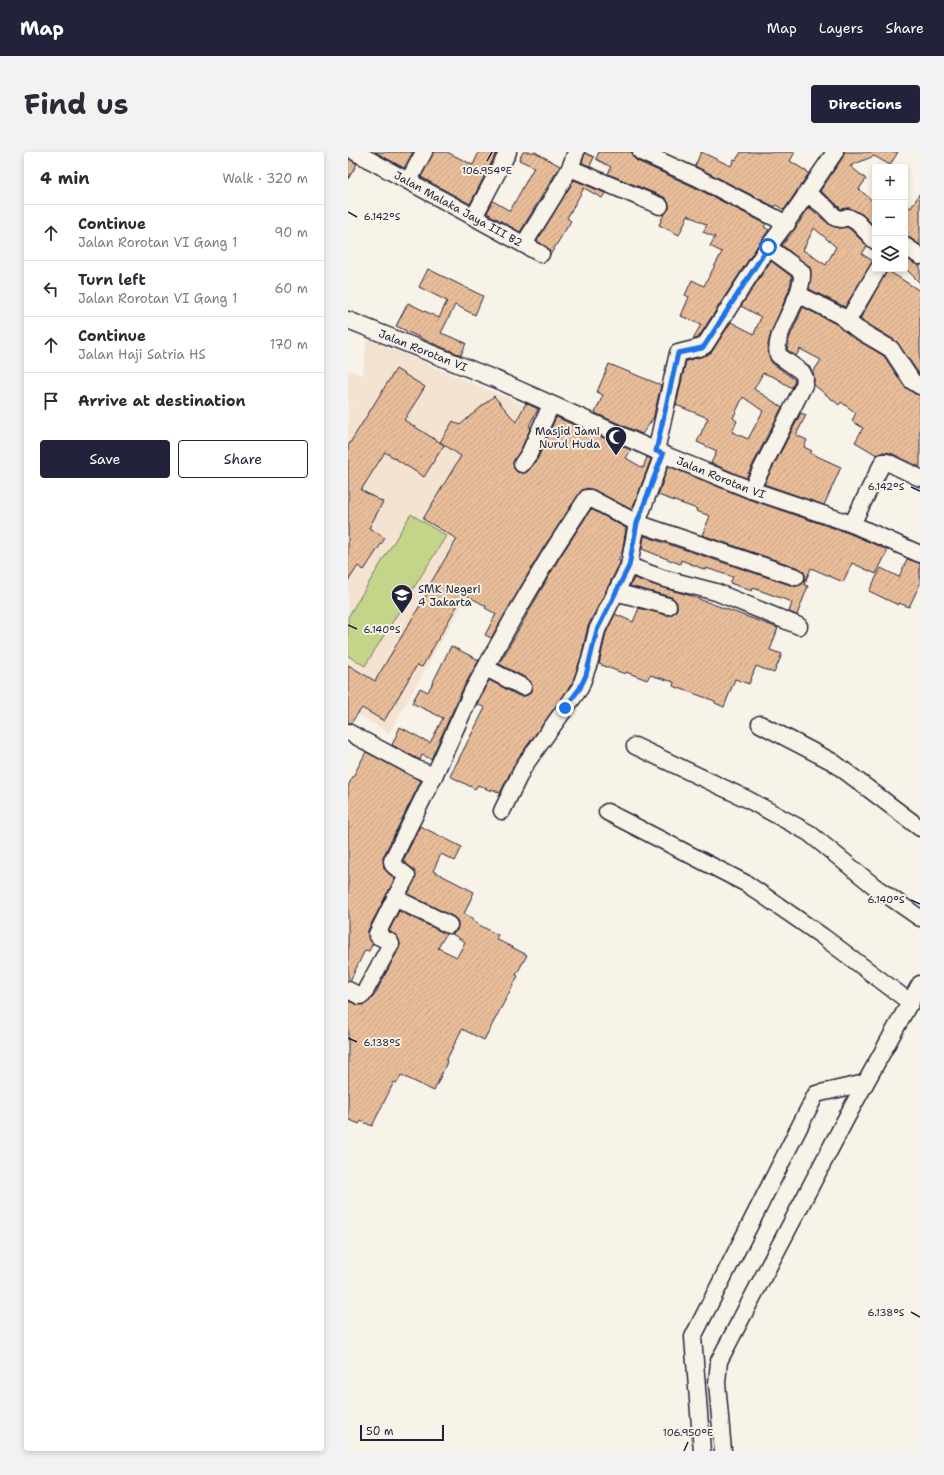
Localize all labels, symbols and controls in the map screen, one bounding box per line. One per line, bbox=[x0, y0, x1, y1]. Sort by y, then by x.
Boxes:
text: Map bbox=[20, 16, 64, 41]
text: Map bbox=[767, 19, 797, 37]
text: Layers bbox=[819, 19, 863, 37]
text: Share bbox=[885, 19, 924, 37]
text: Find us bbox=[24, 85, 129, 123]
button: Directions bbox=[811, 85, 920, 123]
text: 106.954°E bbox=[462, 164, 512, 177]
map controls bbox=[872, 164, 908, 272]
button: + bbox=[872, 164, 908, 200]
text: 4 min bbox=[40, 167, 90, 189]
street label: Jalan Malaka Jaya III B2 bbox=[392, 168, 525, 250]
text: Walk · 320 m bbox=[222, 170, 308, 187]
button: − bbox=[872, 200, 908, 236]
text: 6.142°S bbox=[364, 210, 401, 223]
text: Continue bbox=[78, 214, 146, 234]
icon: ahead bbox=[40, 222, 62, 244]
text: 90 m bbox=[274, 224, 308, 241]
text: Jalan Rorotan VI Gang 1 bbox=[78, 234, 237, 251]
button: layers bbox=[872, 236, 908, 272]
route start bbox=[759, 238, 777, 256]
text: Turn left bbox=[78, 270, 146, 290]
icon: left bbox=[40, 278, 62, 300]
text: 60 m bbox=[275, 280, 308, 297]
text: Jalan Rorotan VI Gang 1 bbox=[78, 290, 237, 307]
text: Continue bbox=[78, 326, 146, 346]
street label: Jalan Rorotan VI bbox=[377, 326, 470, 375]
icon: ahead bbox=[40, 334, 62, 356]
text: 170 m bbox=[270, 336, 308, 353]
text: Jalan Haji Satria HS bbox=[78, 346, 206, 363]
icon: arrive bbox=[40, 390, 62, 412]
text: Arrive at destination bbox=[78, 391, 246, 411]
place label: Masjid Jami Nurul Huda bbox=[535, 424, 600, 452]
mosque icon: Masjid Jami Nurul Huda bbox=[603, 424, 629, 457]
button: Save bbox=[40, 440, 170, 478]
button: Share bbox=[178, 440, 308, 478]
street label: Jalan Rorotan VI bbox=[674, 453, 767, 502]
text: 6.142°S bbox=[868, 480, 905, 493]
school or university icon: SMK Negeri 4 Jakarta bbox=[389, 582, 415, 615]
place label: SMK Negeri 4 Jakarta bbox=[418, 582, 481, 610]
text: 6.140°S bbox=[364, 623, 401, 636]
route end bbox=[556, 699, 574, 717]
text: 6.140°S bbox=[868, 893, 905, 906]
text: 6.138°S bbox=[364, 1036, 401, 1049]
text: 6.138°S bbox=[868, 1306, 905, 1319]
scale bar bbox=[360, 1423, 444, 1442]
text: 50 m bbox=[366, 1424, 394, 1439]
text: 106.950°E bbox=[663, 1426, 713, 1439]

